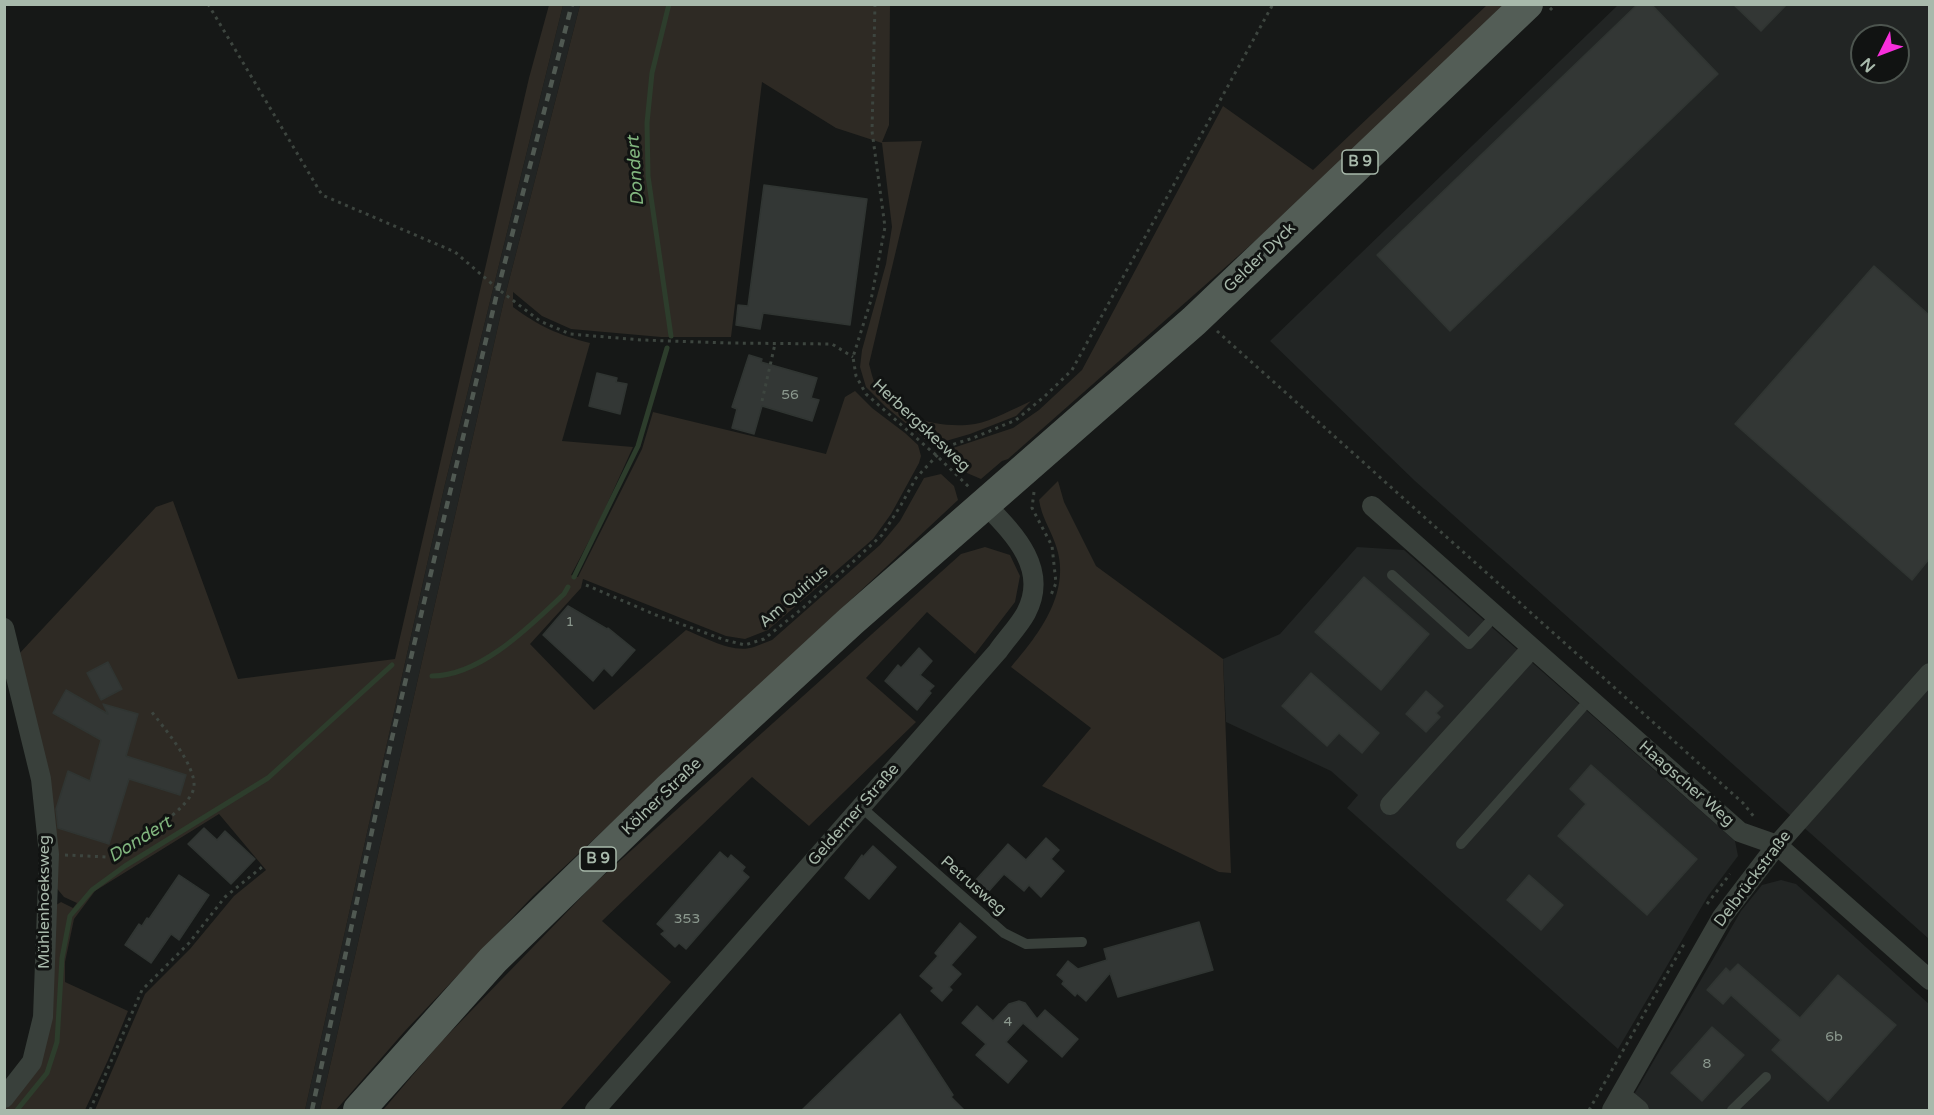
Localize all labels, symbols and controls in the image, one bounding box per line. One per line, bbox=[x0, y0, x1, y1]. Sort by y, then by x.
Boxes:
north arrow bbox=[1850, 24, 1910, 84]
text: N bbox=[1856, 53, 1880, 76]
water label: Dondert bbox=[623, 135, 649, 207]
road number: B 9 bbox=[1342, 150, 1378, 174]
street label: Gelder Dyck bbox=[1220, 219, 1300, 297]
street label: Herbergskesweg bbox=[868, 376, 974, 476]
house number: 56 bbox=[781, 387, 799, 403]
street label: Am Quirius bbox=[756, 562, 832, 632]
house number: 1 bbox=[566, 614, 574, 630]
street label: Haagscher Weg bbox=[1634, 737, 1738, 831]
street label: Kölner Straße bbox=[618, 754, 706, 840]
street label: Gelderner Straße bbox=[804, 760, 904, 870]
water label: Dondert bbox=[104, 812, 176, 868]
street label: Delbrückstraße bbox=[1711, 827, 1795, 931]
street label: Mühlenhoeksweg bbox=[35, 835, 55, 969]
road number: B 9 bbox=[580, 847, 616, 871]
street label: Petrusweg bbox=[936, 852, 1010, 920]
house number: 353 bbox=[674, 911, 700, 927]
house number: 4 bbox=[1004, 1014, 1012, 1030]
house number: 6b bbox=[1825, 1029, 1843, 1045]
house number: 8 bbox=[1703, 1056, 1711, 1072]

